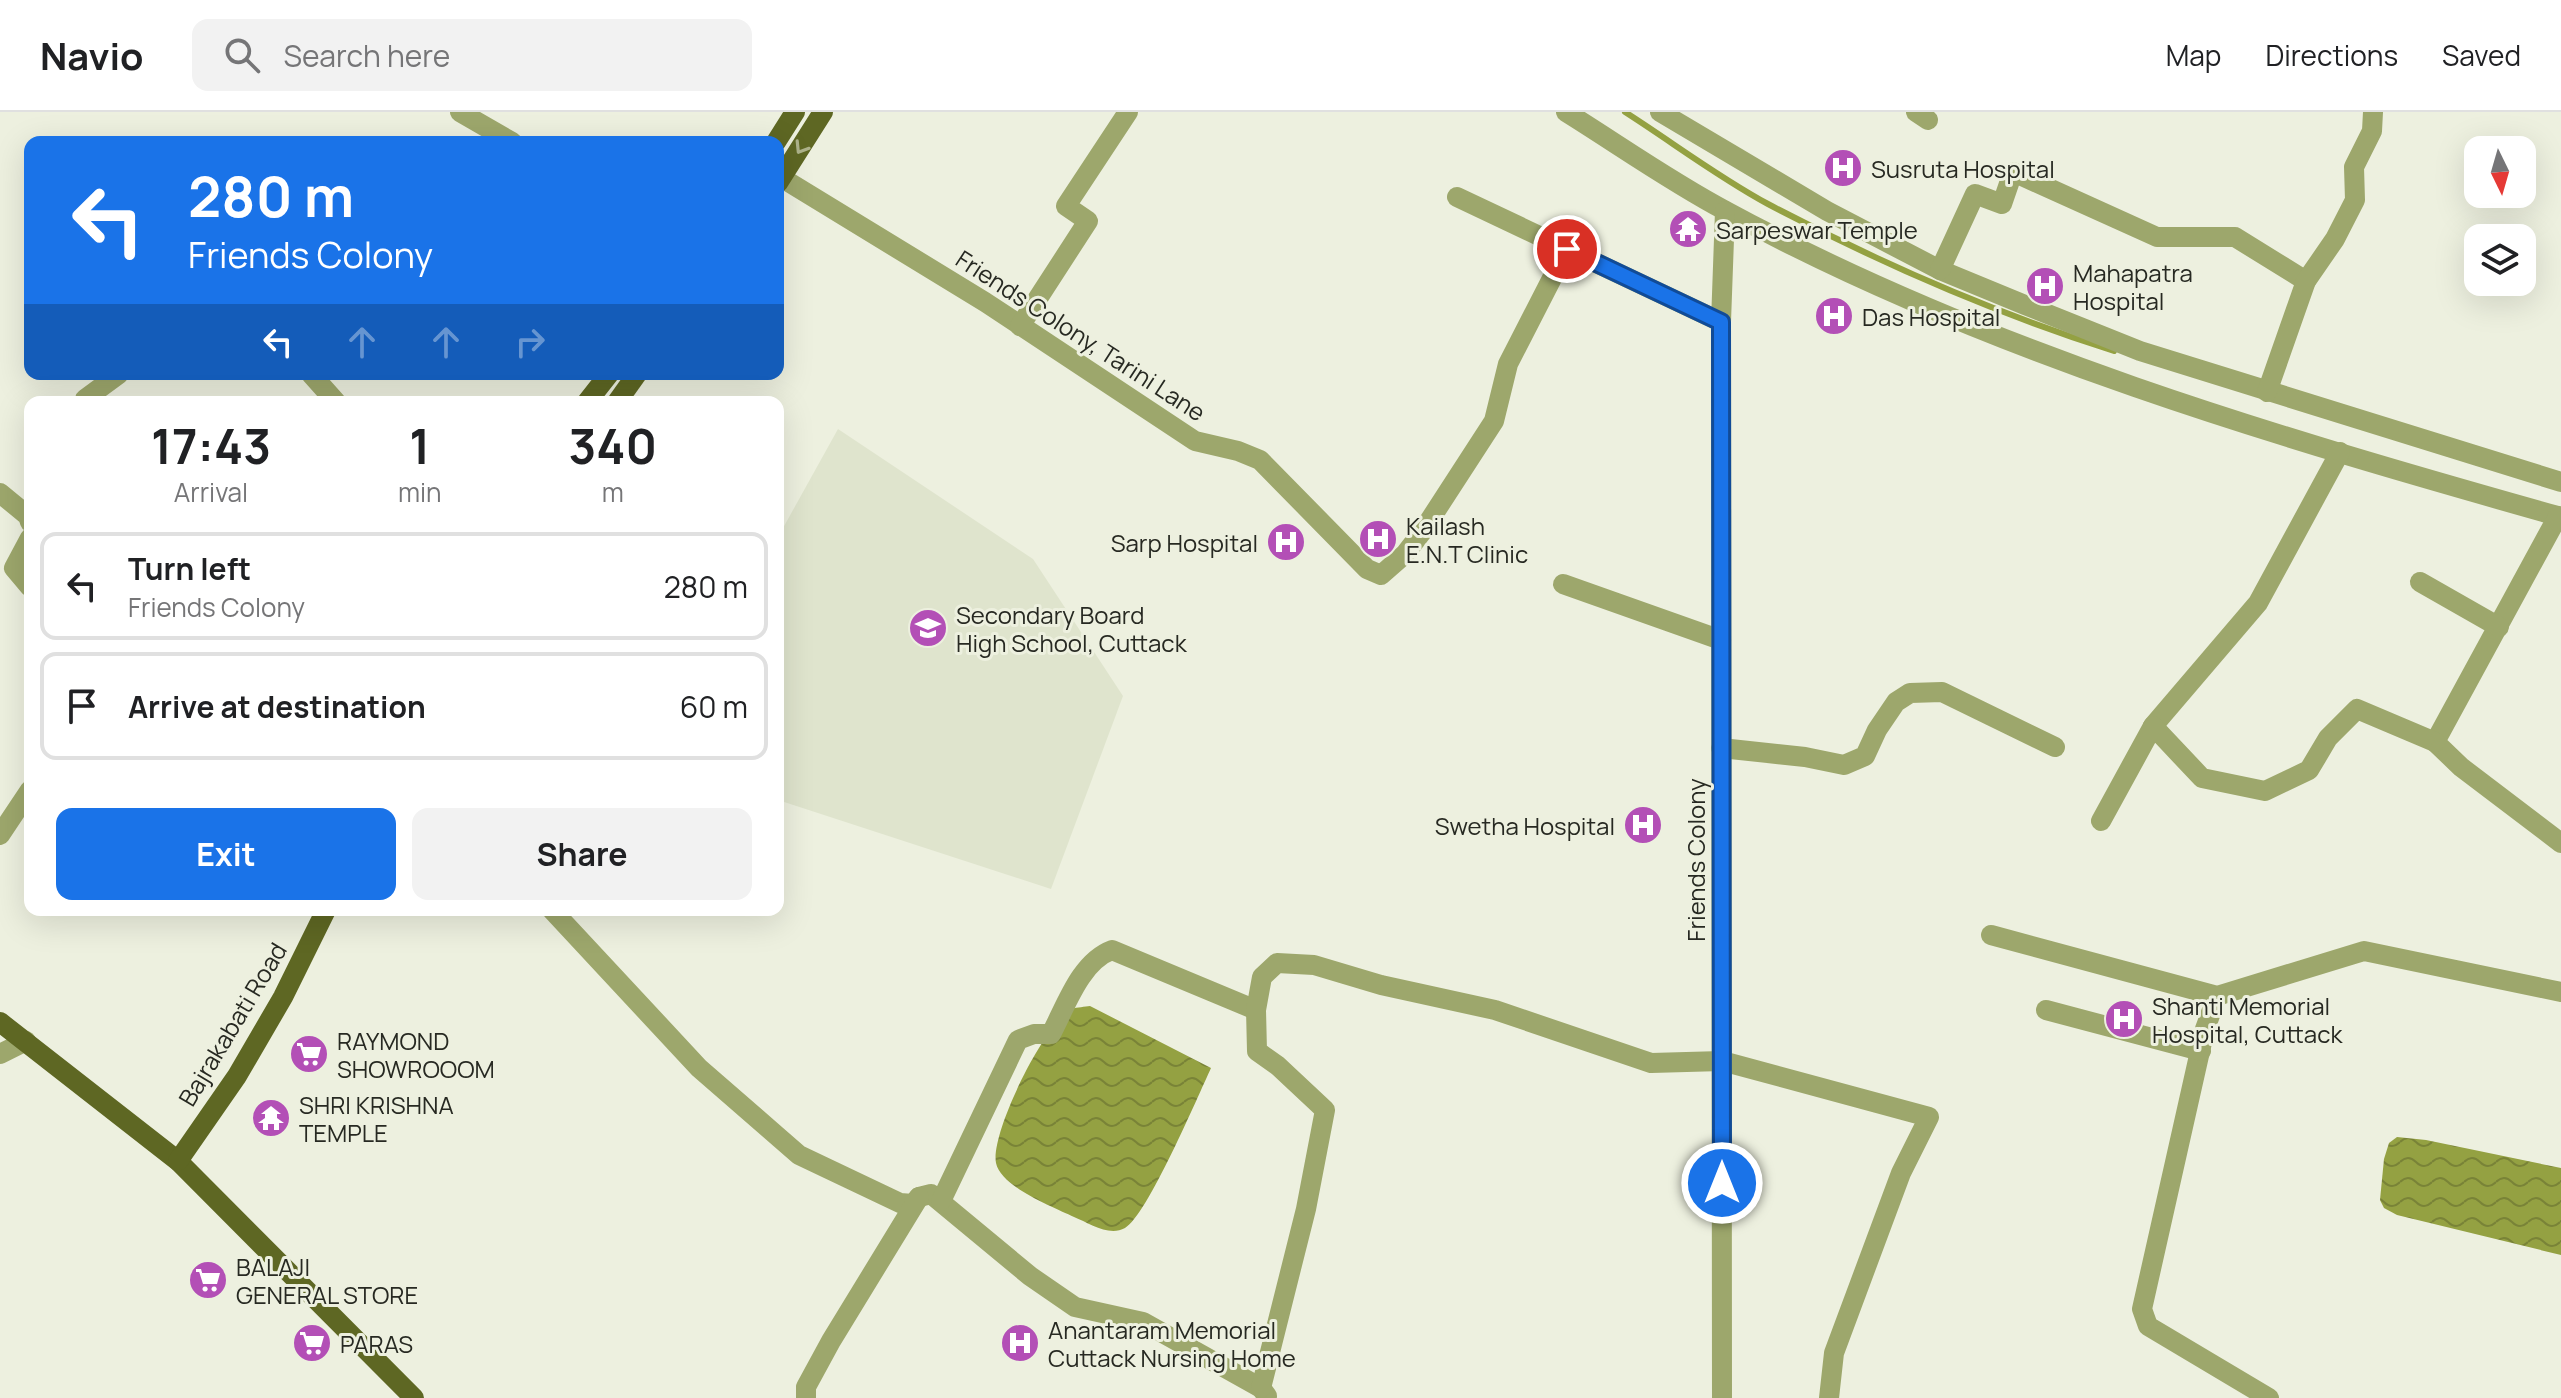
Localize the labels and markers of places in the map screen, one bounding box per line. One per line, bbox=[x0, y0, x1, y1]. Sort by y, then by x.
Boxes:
hospital icon: Susruta Hospital bbox=[1822, 147, 1864, 189]
place label: Susruta Hospital bbox=[1871, 152, 2055, 185]
temple icon: Sarpeswar Temple bbox=[1667, 208, 1709, 250]
place label: Sarpeswar Temple bbox=[1716, 213, 1918, 246]
pin bbox=[1533, 215, 1601, 283]
place label: Mahapatra Hospital bbox=[2073, 256, 2193, 317]
hospital icon: Mahapatra Hospital bbox=[2024, 265, 2066, 307]
hospital icon: Das Hospital bbox=[1813, 295, 1855, 337]
place label: Das Hospital bbox=[1862, 300, 2000, 333]
place label: Kailash E.N.T Clinic bbox=[1406, 509, 1528, 570]
hospital icon: Kailash E.N.T Clinic bbox=[1357, 518, 1399, 560]
hospital icon: Sarp Hospital bbox=[1265, 521, 1307, 563]
place label: Sarp Hospital bbox=[1111, 526, 1258, 559]
place label: Secondary Board High School, Cuttack bbox=[956, 598, 1188, 659]
school or university icon: Secondary Board High School, Cuttack bbox=[907, 607, 949, 649]
hospital icon: Swetha Hospital bbox=[1622, 804, 1664, 846]
place label: Swetha Hospital bbox=[1435, 809, 1615, 842]
place label: Shanti Memorial Hospital, Cuttack bbox=[2152, 989, 2343, 1050]
hospital icon: Shanti Memorial Hospital, Cuttack bbox=[2103, 998, 2145, 1040]
place label: RAYMOND SHOWROOOM bbox=[337, 1024, 495, 1085]
supermarket icon: RAYMOND SHOWROOOM bbox=[288, 1033, 330, 1075]
place label: SHRI KRISHNA TEMPLE bbox=[299, 1088, 454, 1149]
temple icon: SHRI KRISHNA TEMPLE bbox=[250, 1097, 292, 1139]
place label: BALAJI GENERAL STORE bbox=[236, 1250, 418, 1311]
supermarket icon: BALAJI GENERAL STORE bbox=[187, 1259, 229, 1301]
place label: Anantaram Memorial Cuttack Nursing Home bbox=[1048, 1313, 1296, 1374]
supermarket icon: PARAS bbox=[291, 1322, 333, 1364]
hospital icon: Anantaram Memorial Cuttack Nursing Home bbox=[999, 1322, 1041, 1364]
place label: PARAS bbox=[340, 1327, 413, 1360]

